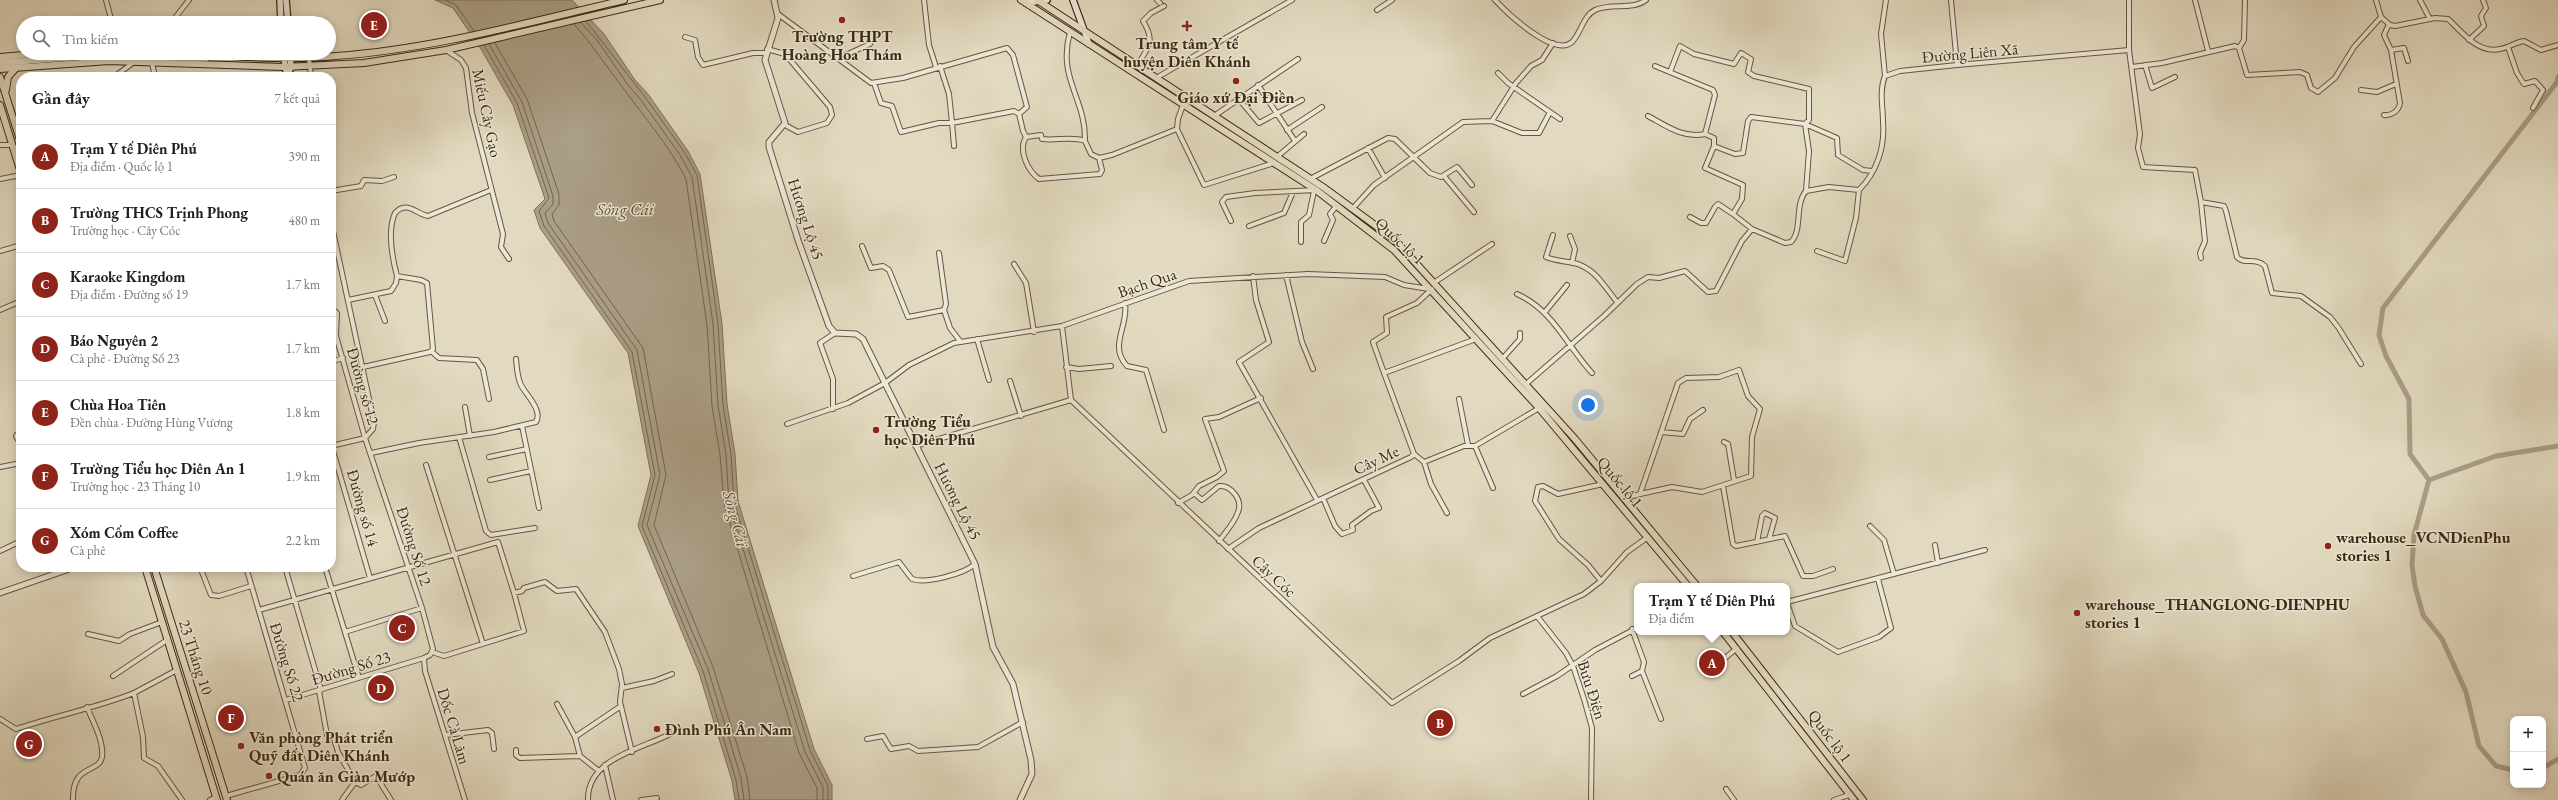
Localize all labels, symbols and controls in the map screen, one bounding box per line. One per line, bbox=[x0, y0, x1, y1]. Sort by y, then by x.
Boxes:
pin: E bbox=[361, 10, 387, 40]
marker: Trường THPT Hoàng Hoa Thám bbox=[837, 15, 847, 25]
search box bbox=[16, 16, 336, 60]
marker: Trung tâm Y tế huyện Diên Khánh bbox=[1181, 20, 1193, 32]
place label: Trường THPT Hoàng Hoa Thám bbox=[782, 26, 902, 65]
icon: search bbox=[30, 27, 52, 49]
text: Tìm kiếm bbox=[62, 29, 119, 48]
place label: Trung tâm Y tế huyện Diên Khánh bbox=[1123, 33, 1251, 72]
street label: Đường Liên Xã bbox=[1921, 38, 2020, 68]
street label: Miếu Cây Gạo bbox=[467, 67, 507, 159]
marker: Giáo xứ Đại Điền bbox=[1231, 76, 1241, 86]
text: Gần đây bbox=[32, 87, 90, 109]
place label: Giáo xứ Đại Điền bbox=[1177, 87, 1295, 108]
text: 7 kết quả bbox=[274, 90, 320, 107]
text: Trạm Y tế Diên Phú bbox=[70, 139, 197, 158]
text: A bbox=[40, 148, 50, 165]
text: 390 m bbox=[289, 148, 320, 165]
text: Địa điểm · Quốc lộ 1 bbox=[70, 158, 173, 175]
street label: Hương Lộ 45 bbox=[783, 176, 829, 262]
water label: Sông Cái bbox=[595, 198, 655, 220]
text: Trường THCS Trịnh Phong bbox=[70, 203, 248, 222]
text: B bbox=[41, 212, 49, 229]
text: 480 m bbox=[289, 212, 320, 229]
street label: Quốc lộ 1 bbox=[1371, 213, 1429, 269]
text: Trường học · Cây Cóc bbox=[70, 222, 181, 239]
street label: Bạch Qua bbox=[1115, 263, 1180, 303]
text: Karaoke Kingdom bbox=[70, 267, 185, 286]
text: C bbox=[40, 276, 50, 293]
text: 1.7 km bbox=[286, 276, 320, 293]
text: Địa điểm · Đường số 19 bbox=[70, 286, 188, 303]
text: Báo Nguyên 2 bbox=[70, 331, 158, 350]
text: D bbox=[40, 340, 50, 357]
text: 1.7 km bbox=[286, 340, 320, 357]
street label: Đường số 12 bbox=[342, 345, 384, 427]
text: Cà phê · Đường Số 23 bbox=[70, 350, 180, 367]
text: Chùa Hoa Tiên bbox=[70, 395, 166, 414]
your location bbox=[1578, 395, 1598, 415]
text: E bbox=[41, 404, 49, 421]
text: 1.8 km bbox=[286, 404, 320, 421]
place label: Trường Tiểu học Diên Phú bbox=[884, 411, 976, 450]
text: Đền chùa · Đường Hùng Vương bbox=[70, 414, 233, 431]
marker: Trường Tiểu học Diên Phú bbox=[871, 425, 881, 435]
street label: Cây Me bbox=[1350, 440, 1402, 480]
street label: Quốc lộ 1 bbox=[1592, 452, 1648, 512]
text: Trường Tiểu học Diên An 1 bbox=[70, 459, 246, 478]
street label: Hương Lộ 45 bbox=[929, 459, 987, 543]
street label: Đường số 14 bbox=[342, 467, 384, 549]
text: F bbox=[41, 468, 49, 485]
text: 1.9 km bbox=[286, 468, 320, 485]
text: Trường học · 23 Tháng 10 bbox=[70, 478, 200, 495]
water label: Sông Cái bbox=[718, 487, 754, 551]
street label: Đường Số 12 bbox=[391, 504, 437, 588]
text: Xóm Cốm Coffee bbox=[70, 523, 178, 542]
place label: warehouse_VCNDienPhu stories 1 bbox=[2336, 527, 2511, 566]
text: G bbox=[40, 532, 50, 549]
text: 2.2 km bbox=[286, 532, 320, 549]
marker: warehouse_VCNDienPhu stories 1 bbox=[2323, 541, 2333, 551]
text: Cà phê bbox=[70, 542, 105, 559]
street label: Cây Cóc bbox=[1247, 550, 1301, 602]
popup bbox=[1634, 583, 1790, 635]
text: Trạm Y tế Diên Phú bbox=[1649, 591, 1775, 610]
place label: warehouse_THANGLONG-DIENPHU stories 1 bbox=[2085, 594, 2350, 633]
marker: warehouse_THANGLONG-DIENPHU stories 1 bbox=[2072, 608, 2082, 618]
text: Địa điểm bbox=[1649, 610, 1694, 627]
pin: C bbox=[389, 613, 415, 643]
street label: 23 Tháng 10 bbox=[174, 617, 218, 698]
street label: Đường Số 22 bbox=[265, 620, 309, 704]
street label: Đường Số 23 bbox=[309, 646, 393, 690]
pin: A bbox=[1699, 648, 1725, 678]
street label: Bưu Điện bbox=[1573, 658, 1612, 723]
pin: D bbox=[368, 673, 394, 703]
street label: Dốc Cà Lăm bbox=[432, 685, 476, 767]
pin: F bbox=[218, 703, 244, 733]
street label: Quốc lộ 1 bbox=[1803, 705, 1857, 767]
pin: B bbox=[1427, 708, 1453, 738]
map controls bbox=[2510, 716, 2546, 788]
button: + bbox=[2510, 716, 2546, 752]
place label: Đình Phú Ân Nam bbox=[665, 719, 792, 740]
marker: Đình Phú Ân Nam bbox=[652, 724, 662, 734]
place label: Văn phòng Phát triển Quỹ đất Diên Khánh bbox=[249, 727, 393, 766]
pin: G bbox=[16, 729, 42, 759]
marker: Văn phòng Phát triển Quỹ đất Diên Khánh bbox=[236, 741, 246, 751]
button: − bbox=[2510, 752, 2546, 788]
place label: Quán ăn Giàn Mướp bbox=[277, 766, 415, 787]
marker: Quán ăn Giàn Mướp bbox=[264, 771, 274, 781]

